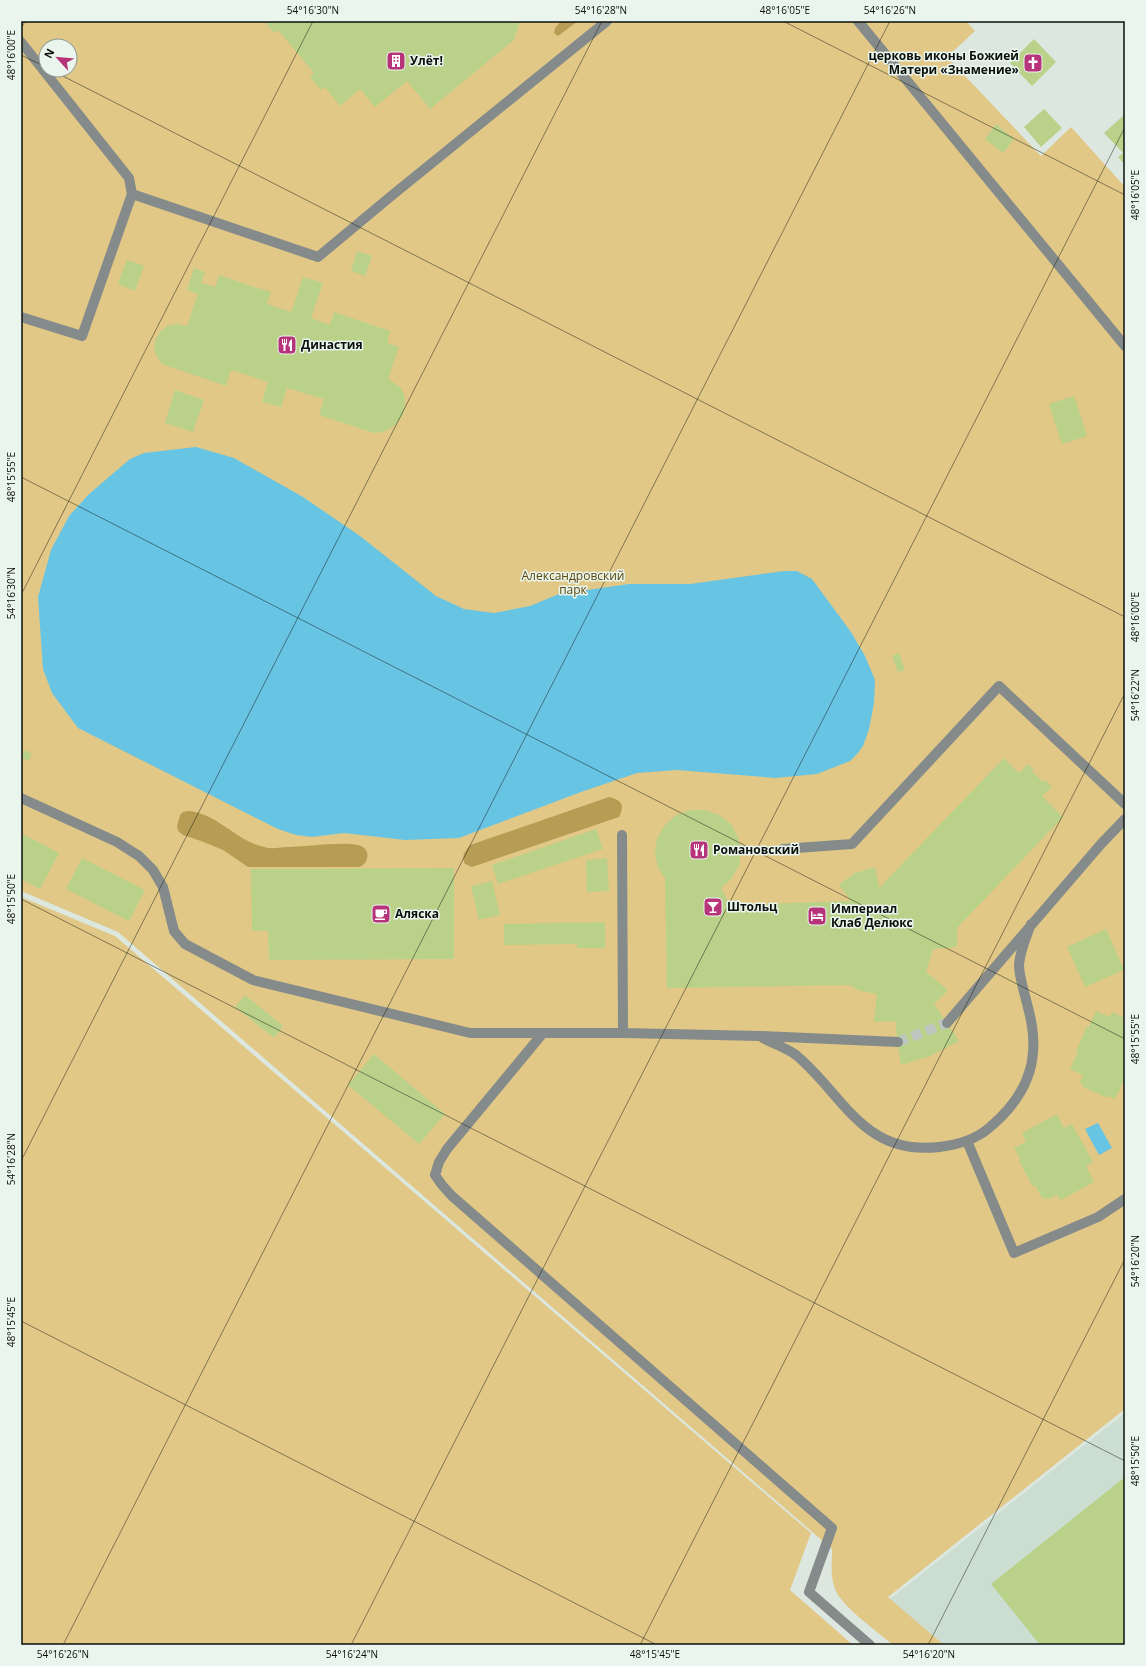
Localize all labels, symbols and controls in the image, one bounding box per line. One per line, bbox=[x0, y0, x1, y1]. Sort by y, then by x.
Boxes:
text: 54°16'30"N bbox=[287, 3, 339, 17]
text: 54°16'28"N bbox=[575, 3, 627, 17]
text: 48°16'05"E bbox=[760, 3, 810, 17]
text: 54°16'26"N bbox=[864, 3, 916, 17]
text: 48°16'00"E bbox=[4, 30, 18, 80]
north arrow bbox=[38, 38, 78, 78]
text: N bbox=[40, 46, 57, 61]
place label: церковь иконы Божией Матери «Знамение» bbox=[868, 47, 1019, 78]
building icon: Улёт! bbox=[385, 50, 407, 72]
place label: Улёт! bbox=[410, 52, 443, 69]
church icon: церковь иконы Божией Матери «Знамение» bbox=[1022, 52, 1044, 74]
text: 48°16'05"E bbox=[1128, 170, 1142, 220]
restaurant icon: Династия bbox=[276, 334, 298, 356]
place label: Династия bbox=[301, 336, 363, 353]
text: 48°15'55"E bbox=[4, 452, 18, 502]
text: 54°16'30"N bbox=[4, 567, 18, 619]
park label: Александровский парк bbox=[522, 567, 624, 598]
text: 48°16'00"E bbox=[1128, 592, 1142, 642]
text: 54°16'22"N bbox=[1128, 669, 1142, 721]
restaurant icon: Романовский bbox=[688, 839, 710, 861]
place label: Романовский bbox=[713, 841, 799, 858]
text: 48°15'50"E bbox=[4, 874, 18, 924]
bar icon: Штольц bbox=[702, 896, 724, 918]
place label: Штольц bbox=[727, 898, 778, 915]
place label: Империал Клаб Делюкс bbox=[831, 900, 913, 931]
cafe icon: Аляска bbox=[370, 903, 392, 925]
place label: Аляска bbox=[395, 905, 439, 922]
hotel icon: Империал Клаб Делюкс bbox=[806, 905, 828, 927]
text: 48°15'55"E bbox=[1128, 1014, 1142, 1064]
text: 54°16'28"N bbox=[4, 1133, 18, 1185]
text: 54°16'20"N bbox=[1128, 1235, 1142, 1287]
text: 48°15'45"E bbox=[4, 1297, 18, 1347]
text: 48°15'50"E bbox=[1128, 1436, 1142, 1486]
text: 54°16'26"N bbox=[37, 1647, 89, 1661]
text: 54°16'24"N bbox=[326, 1647, 378, 1661]
text: 48°15'45"E bbox=[630, 1647, 680, 1661]
text: 54°16'20"N bbox=[903, 1647, 955, 1661]

